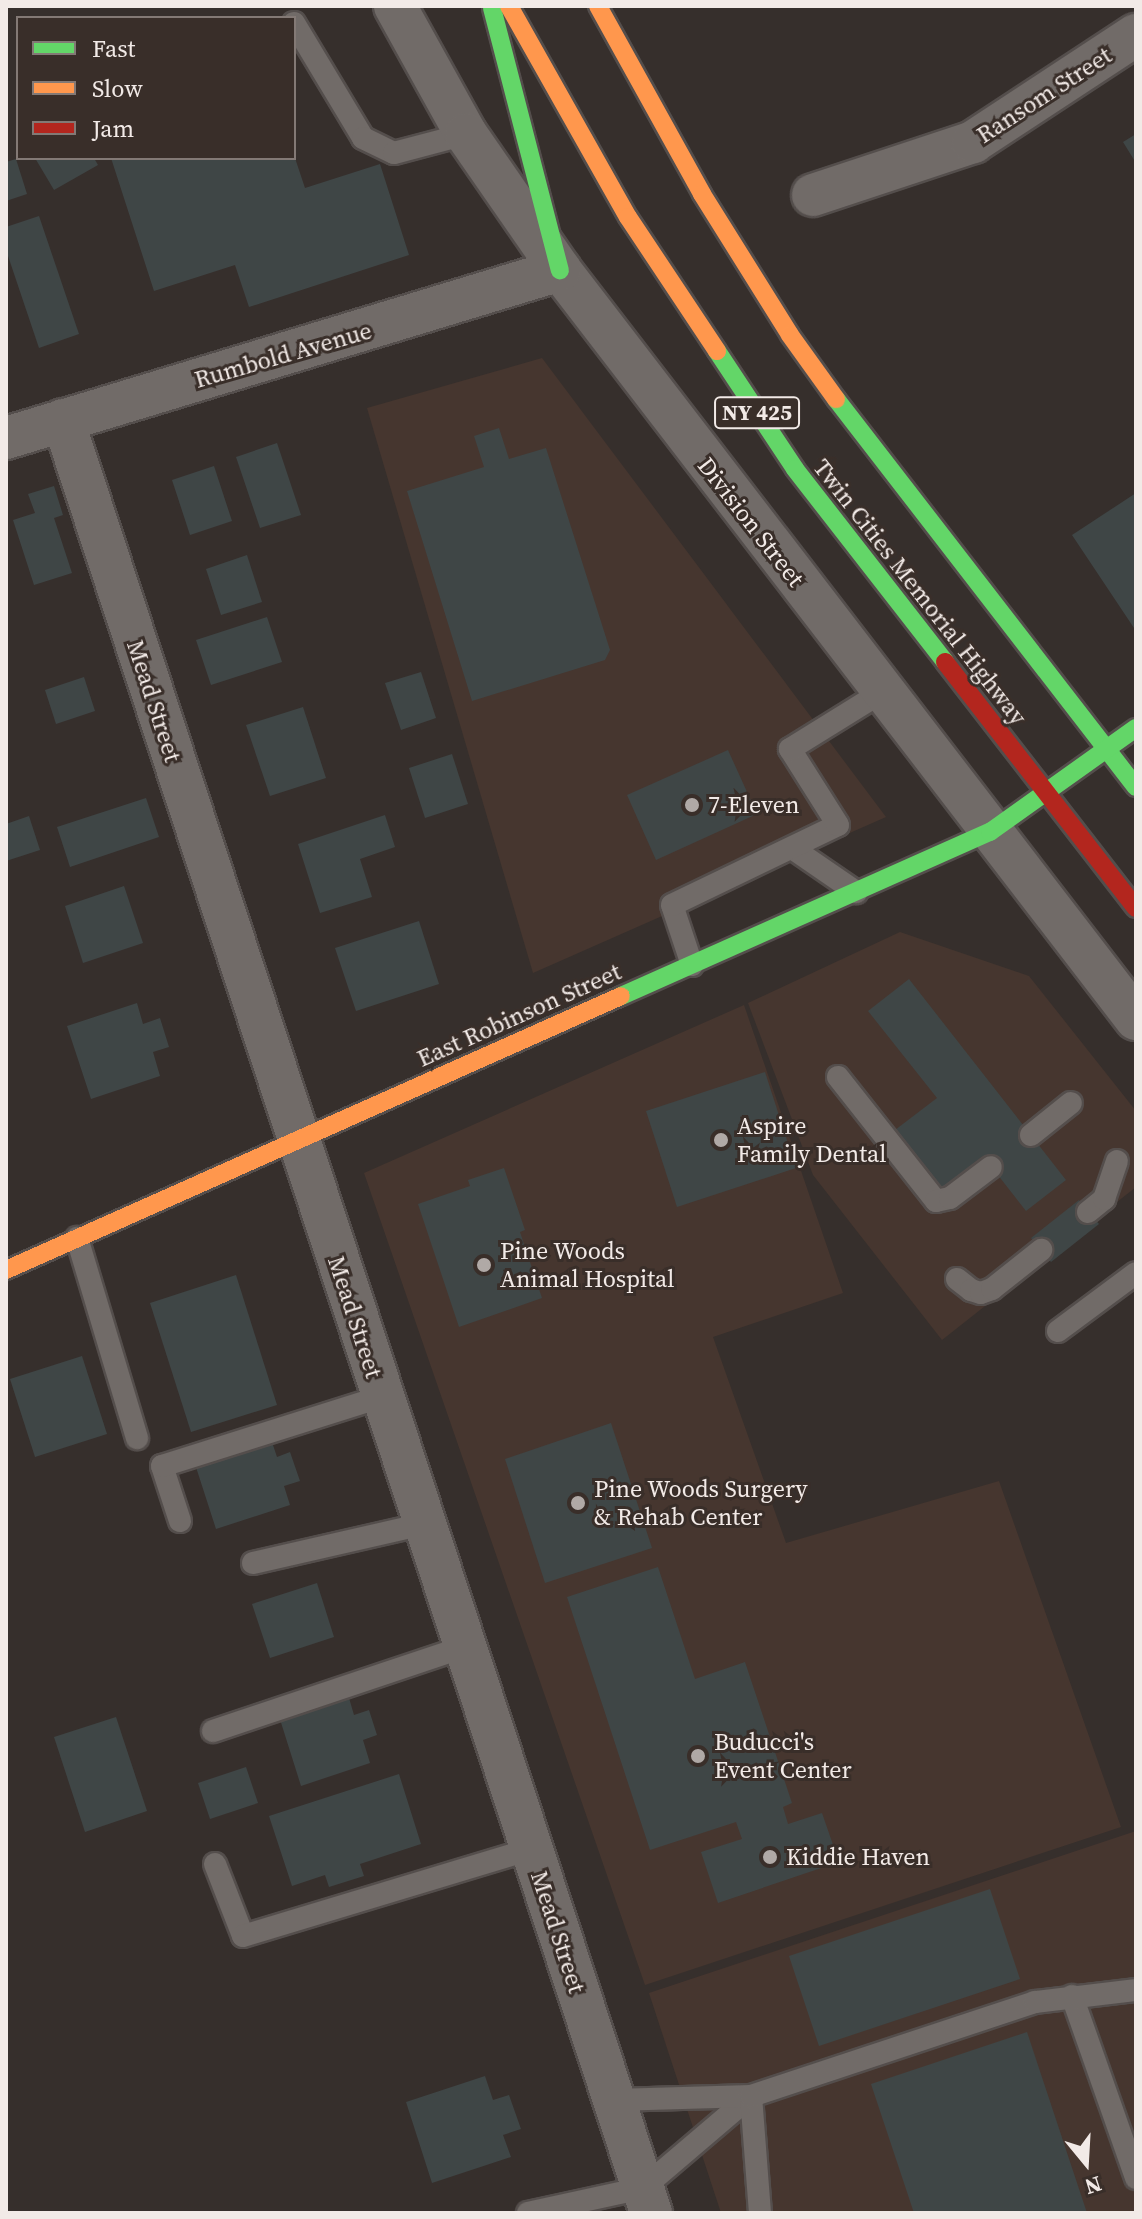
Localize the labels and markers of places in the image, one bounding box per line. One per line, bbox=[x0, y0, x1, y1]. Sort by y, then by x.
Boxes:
place label: 7-Eleven bbox=[708, 791, 800, 819]
marker: 7-Eleven bbox=[683, 796, 701, 814]
place label: Aspire Family Dental bbox=[737, 1112, 886, 1168]
marker: Aspire Family Dental bbox=[712, 1131, 730, 1149]
place label: Pine Woods Animal Hospital bbox=[500, 1237, 674, 1293]
marker: Pine Woods Animal Hospital bbox=[475, 1256, 493, 1274]
place label: Pine Woods Surgery & Rehab Center bbox=[594, 1475, 808, 1531]
marker: Pine Woods Surgery & Rehab Center bbox=[569, 1494, 587, 1512]
place label: Buducci's Event Center bbox=[714, 1728, 852, 1784]
marker: Buducci's Event Center bbox=[689, 1747, 707, 1765]
place label: Kiddie Haven bbox=[786, 1843, 930, 1871]
marker: Kiddie Haven bbox=[761, 1848, 779, 1866]

